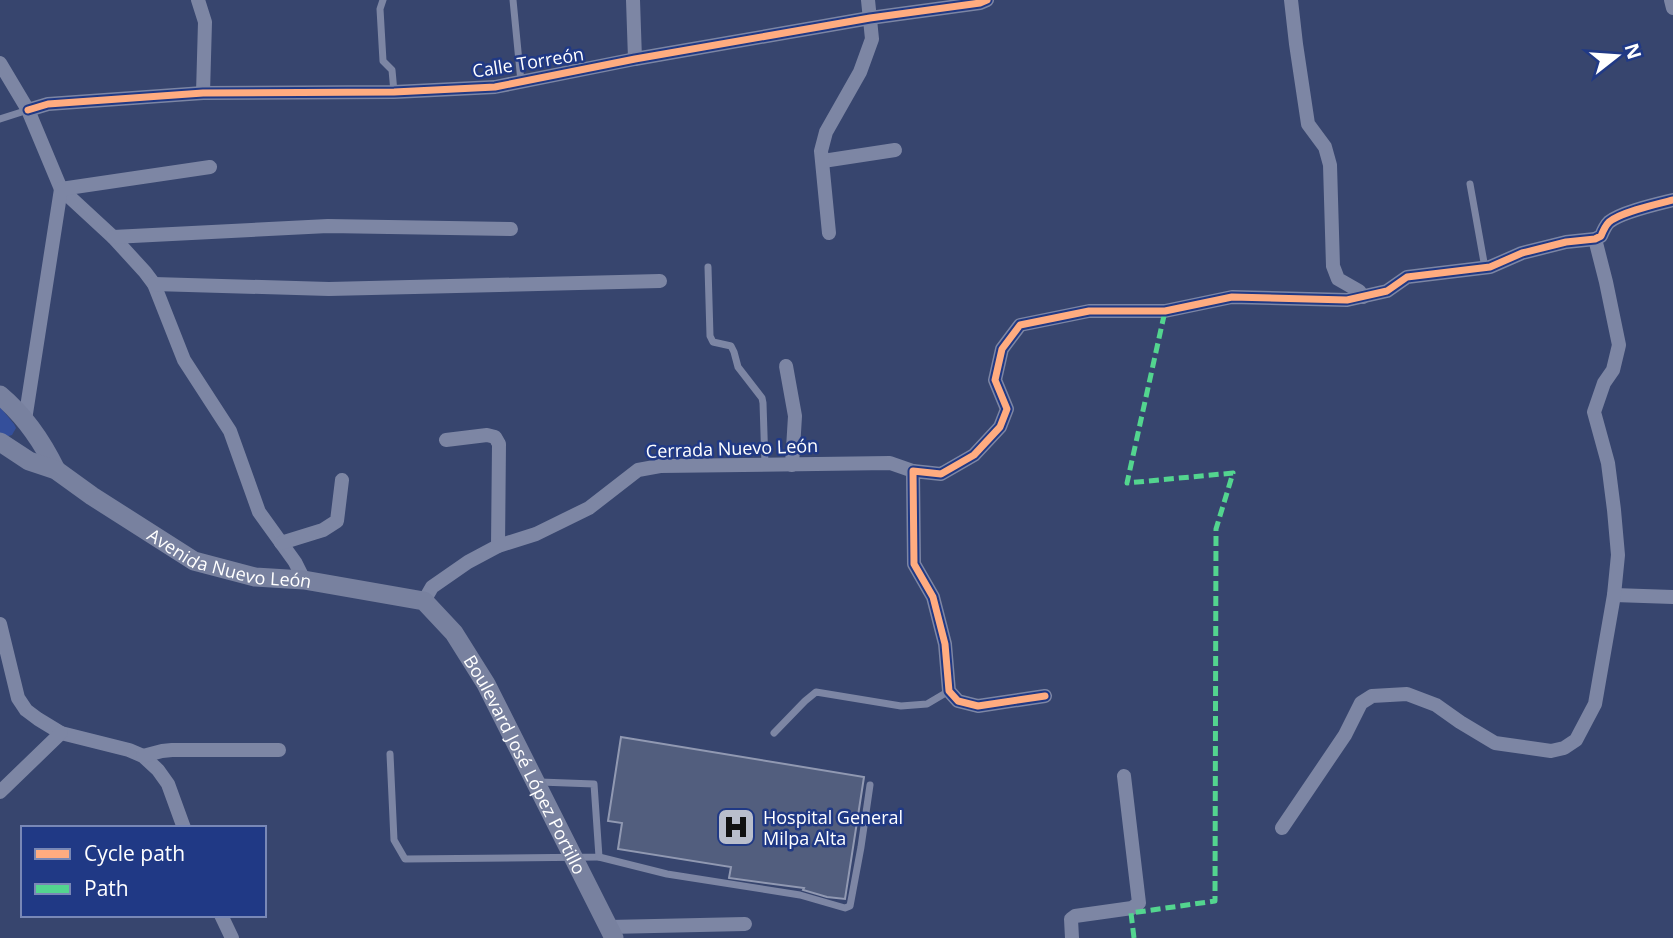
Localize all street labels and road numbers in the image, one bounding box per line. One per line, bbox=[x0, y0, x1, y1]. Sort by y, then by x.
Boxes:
street label: Calle Torreón bbox=[470, 41, 586, 83]
street label: Cerrada Nuevo León bbox=[645, 433, 819, 463]
street label: Avenida Nuevo León bbox=[143, 523, 314, 593]
street label: Boulevard José López Portillo bbox=[459, 650, 592, 878]

